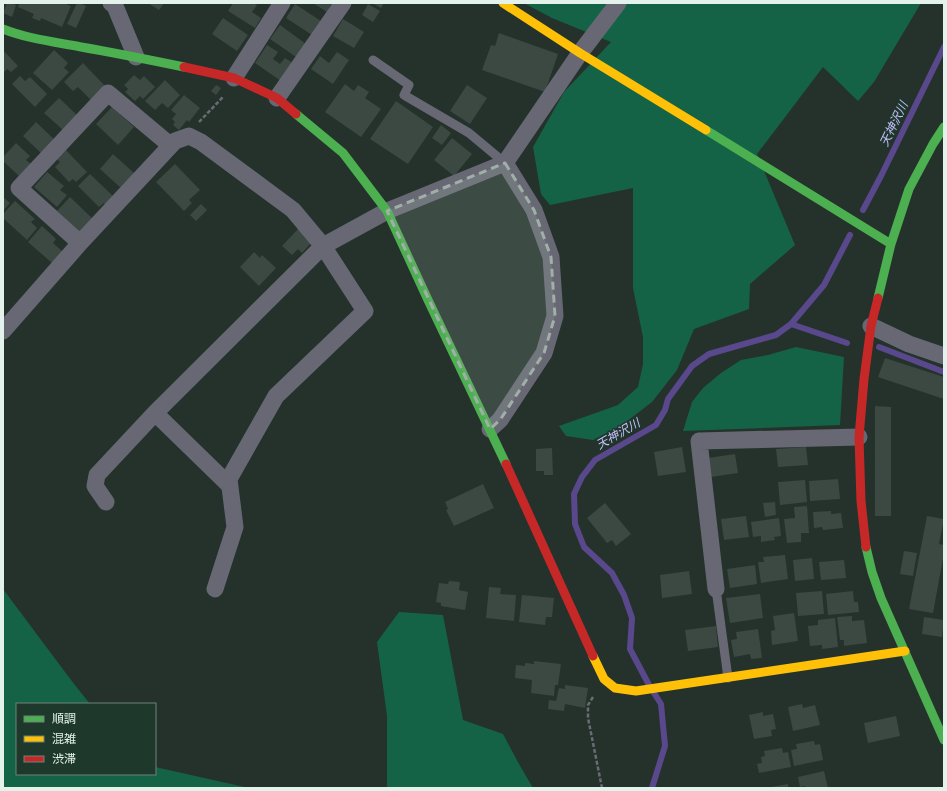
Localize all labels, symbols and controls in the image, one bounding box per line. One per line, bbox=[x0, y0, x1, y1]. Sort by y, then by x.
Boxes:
water label: 天神沢川 bbox=[876, 97, 912, 149]
water label: 天神沢川 bbox=[593, 414, 644, 452]
legend bbox=[16, 703, 156, 775]
text: 順調 bbox=[52, 711, 76, 726]
text: 混雑 bbox=[52, 731, 76, 746]
text: 渋滞 bbox=[52, 751, 76, 766]

